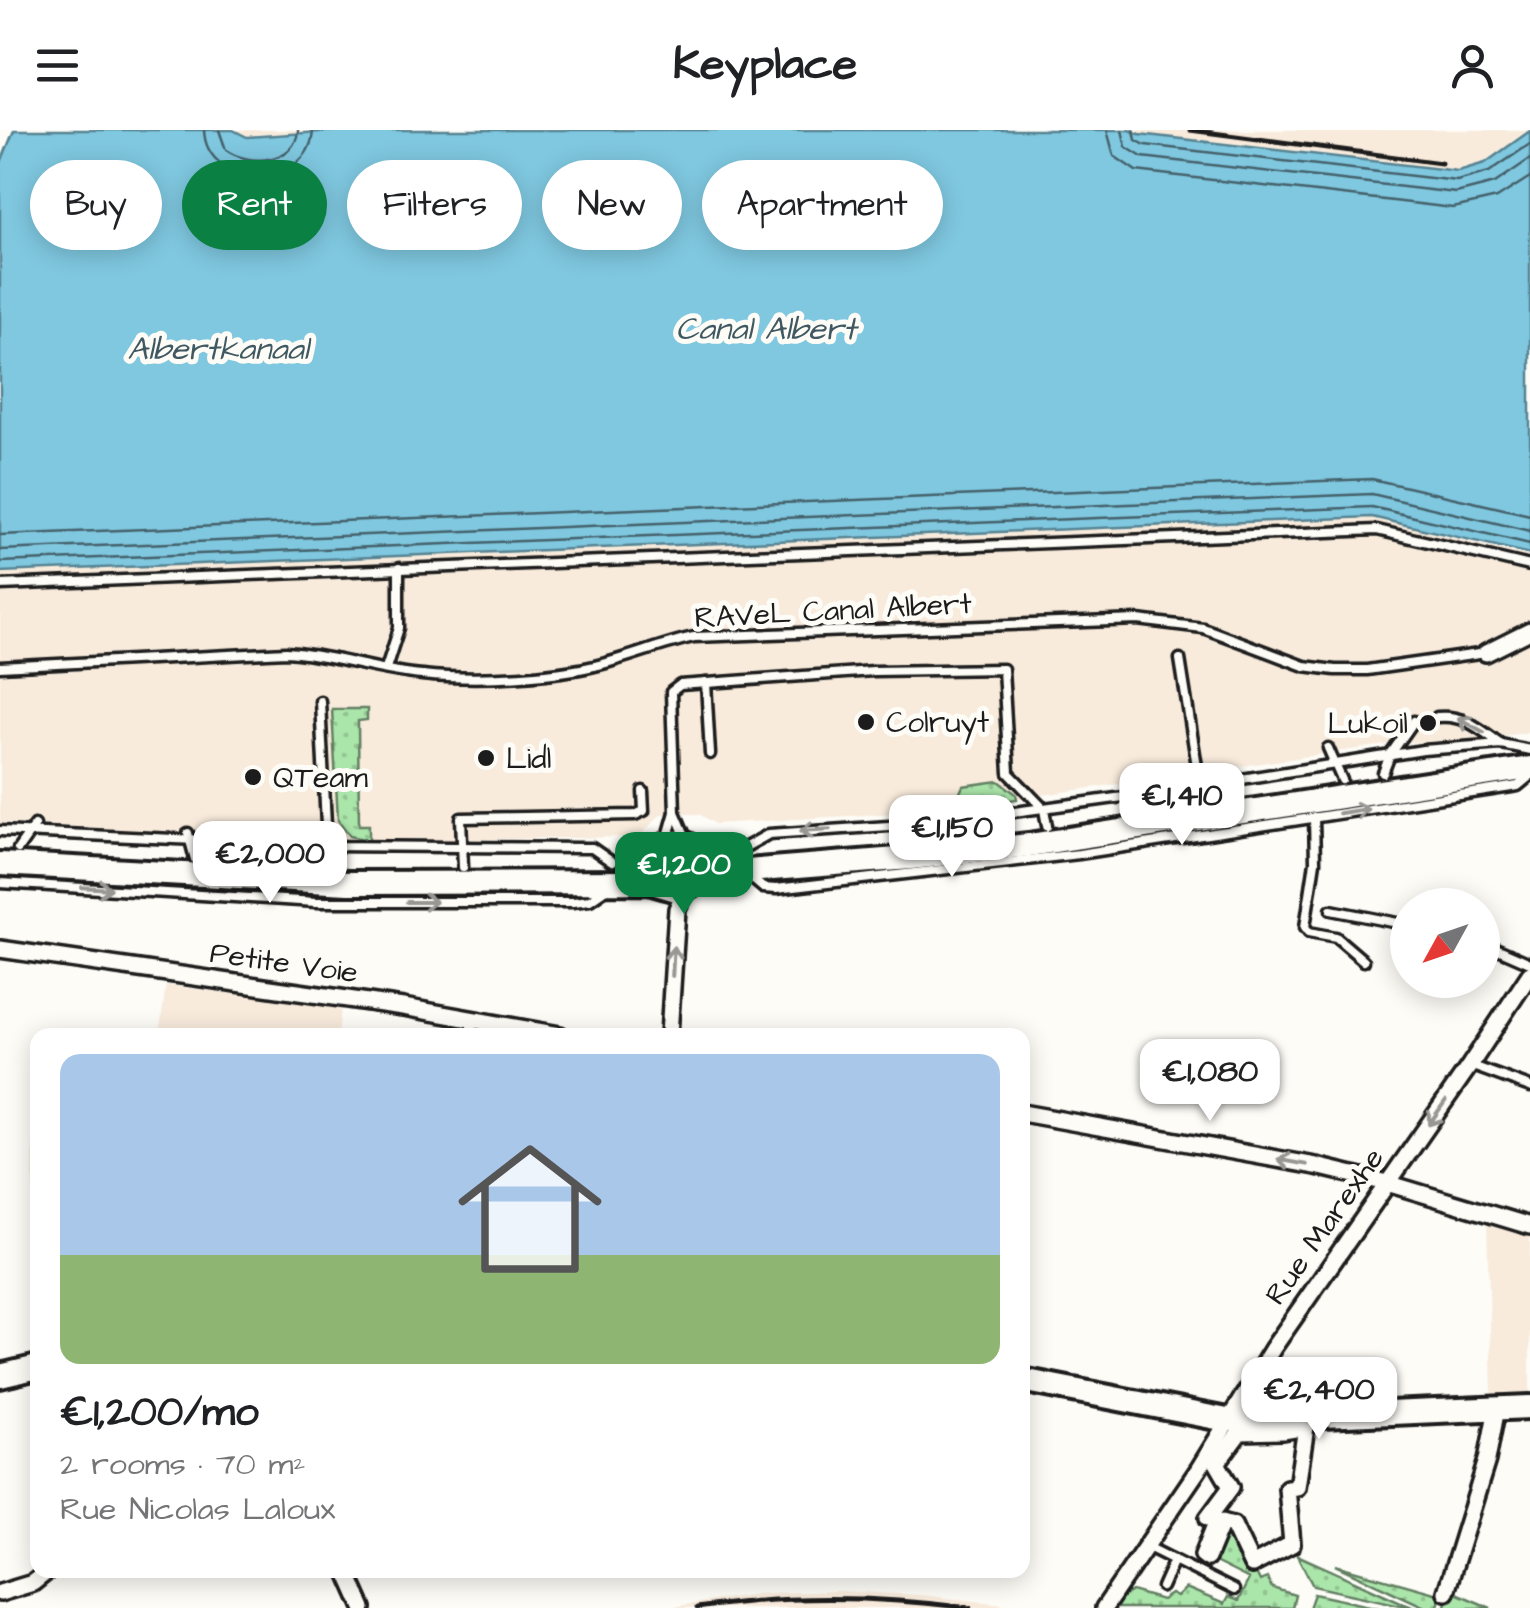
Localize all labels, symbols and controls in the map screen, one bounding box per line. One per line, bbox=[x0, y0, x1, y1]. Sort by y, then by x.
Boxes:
text: Keyplace bbox=[673, 34, 857, 96]
icon: menu bbox=[30, 38, 85, 93]
icon: person bbox=[1445, 38, 1500, 93]
chip: Buy bbox=[30, 160, 162, 250]
chip: Rent bbox=[182, 160, 327, 250]
chip: Filters bbox=[347, 160, 522, 250]
chip: New bbox=[542, 160, 682, 250]
chip: Apartment bbox=[702, 160, 943, 250]
water label: Canal Albert bbox=[676, 307, 859, 352]
water label: Albertkanaal bbox=[128, 327, 312, 372]
street label: RAVeL Canal Albert bbox=[693, 583, 973, 639]
place label: Colruyt bbox=[886, 702, 989, 745]
place label: Lukoil bbox=[1327, 703, 1408, 745]
marker: Colruyt bbox=[855, 711, 877, 733]
marker: Lukoil bbox=[1417, 712, 1439, 734]
one-way arrow bbox=[1457, 714, 1486, 734]
place label: Lidl bbox=[506, 738, 551, 780]
marker: Lidl bbox=[475, 747, 497, 769]
place label: QTeam bbox=[273, 757, 369, 799]
pin: €1,410 bbox=[1101, 763, 1263, 848]
marker: QTeam bbox=[242, 766, 264, 788]
text: €1,410 bbox=[1141, 773, 1223, 818]
pin: €1,150 bbox=[871, 795, 1033, 880]
one-way arrow bbox=[1337, 801, 1370, 820]
text: €1,150 bbox=[911, 805, 993, 850]
pin: €2,000 bbox=[189, 821, 351, 906]
one-way arrow bbox=[799, 821, 831, 840]
text: €2,000 bbox=[215, 831, 325, 876]
pin: €1,200 bbox=[603, 832, 765, 917]
text: €1,200 bbox=[637, 842, 731, 887]
one-way arrow bbox=[81, 879, 113, 898]
north arrow bbox=[1390, 888, 1500, 998]
map controls bbox=[1390, 888, 1500, 998]
one-way arrow bbox=[404, 892, 437, 912]
street label: Petite Voie bbox=[207, 932, 360, 994]
one-way arrow bbox=[663, 946, 682, 978]
pin: €1,080 bbox=[1129, 1039, 1291, 1124]
text: €1,080 bbox=[1162, 1049, 1258, 1094]
one-way arrow bbox=[1427, 1099, 1448, 1126]
icon: home bbox=[440, 1119, 620, 1299]
street label: Rue Marexhe bbox=[1255, 1140, 1394, 1314]
one-way arrow bbox=[1276, 1152, 1309, 1171]
pin: €2,400 bbox=[1238, 1357, 1400, 1442]
text: €2,400 bbox=[1263, 1367, 1375, 1412]
text: €1,200/mo bbox=[60, 1384, 259, 1442]
text: 2 rooms · 70 m² bbox=[60, 1442, 305, 1487]
text: Rue Nicolas Laloux bbox=[60, 1487, 335, 1532]

